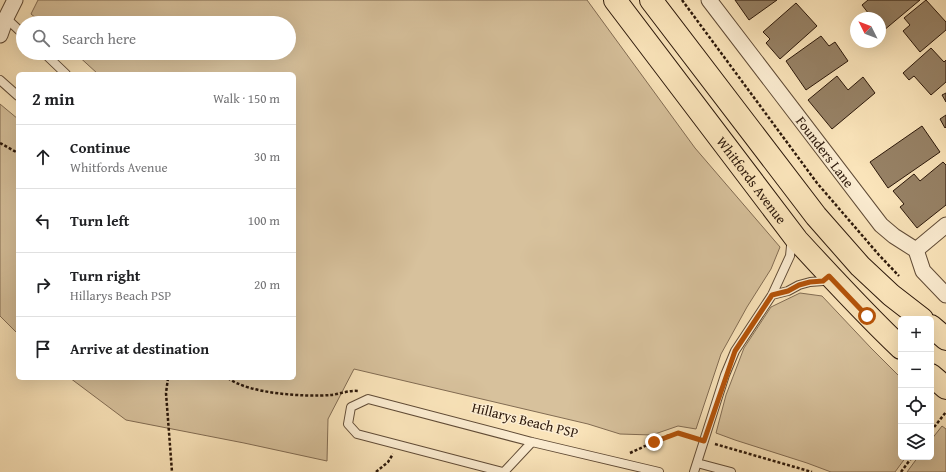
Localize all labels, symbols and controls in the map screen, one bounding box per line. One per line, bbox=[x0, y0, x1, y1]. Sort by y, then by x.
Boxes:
north arrow bbox=[850, 12, 886, 48]
search box bbox=[16, 16, 296, 60]
icon: search bbox=[30, 27, 52, 49]
text: Search here bbox=[62, 28, 136, 49]
text: 2 min bbox=[32, 86, 74, 111]
text: Walk · 150 m bbox=[213, 89, 280, 108]
street label: Founders Lane bbox=[791, 112, 859, 192]
street label: Whitfords Avenue bbox=[712, 132, 792, 228]
text: Continue bbox=[70, 137, 131, 158]
icon: ahead bbox=[32, 146, 54, 168]
text: 30 m bbox=[254, 147, 280, 166]
text: Whitfords Avenue bbox=[70, 158, 168, 177]
icon: left bbox=[32, 210, 54, 232]
text: Turn left bbox=[70, 210, 129, 231]
text: 100 m bbox=[248, 211, 280, 230]
text: Turn right bbox=[70, 265, 141, 286]
icon: right bbox=[32, 274, 54, 296]
text: 20 m bbox=[254, 275, 280, 294]
text: Hillarys Beach PSP bbox=[70, 286, 171, 305]
route start bbox=[858, 307, 876, 325]
map controls bbox=[898, 316, 934, 460]
button: + bbox=[898, 316, 934, 352]
icon: arrive bbox=[32, 338, 54, 360]
text: Arrive at destination bbox=[70, 338, 209, 359]
button: − bbox=[898, 352, 934, 388]
button: locate bbox=[898, 388, 934, 424]
street label: Hillarys Beach PSP bbox=[470, 397, 580, 443]
button: layers bbox=[898, 424, 934, 460]
route end bbox=[645, 433, 663, 451]

